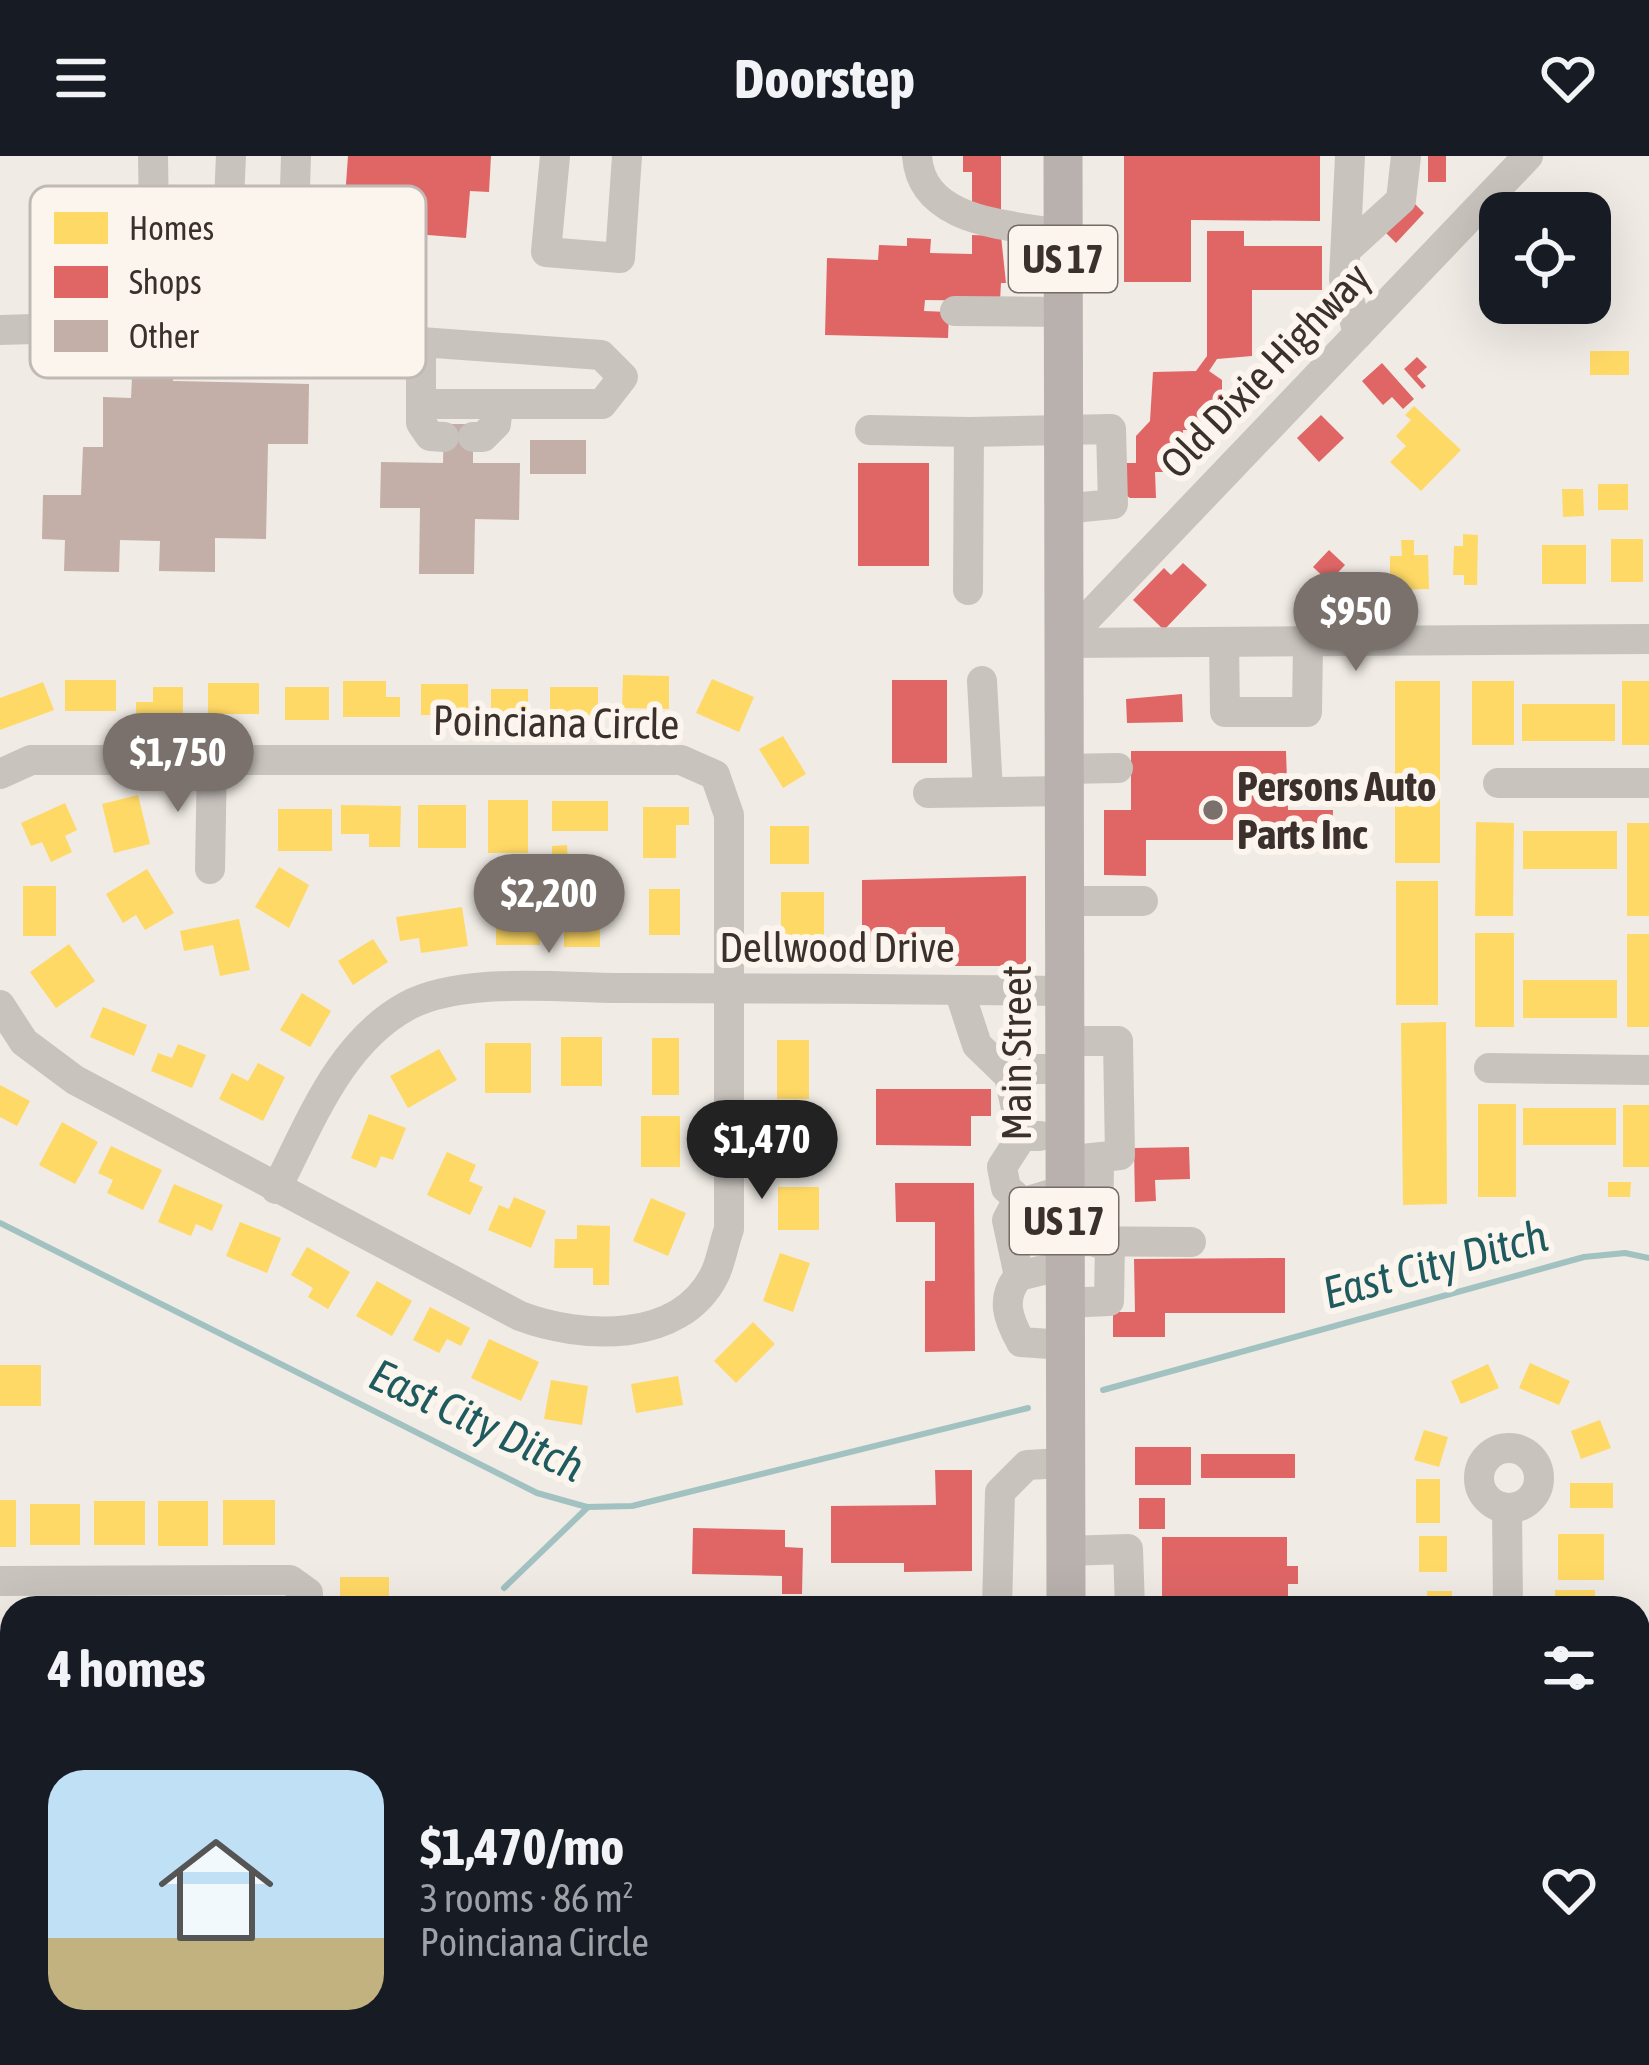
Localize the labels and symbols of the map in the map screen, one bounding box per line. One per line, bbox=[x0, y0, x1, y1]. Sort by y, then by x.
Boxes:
legend bbox=[30, 186, 426, 378]
text: Homes bbox=[129, 209, 214, 247]
road number: US 17 bbox=[1009, 226, 1117, 292]
street label: Old Dixie Highway bbox=[1151, 253, 1379, 487]
text: Shops bbox=[129, 263, 202, 301]
text: Other bbox=[129, 317, 200, 355]
pin: $950 bbox=[1285, 572, 1427, 674]
street label: Poinciana Circle bbox=[432, 696, 680, 748]
pin: $1,750 bbox=[80, 713, 276, 815]
place label: Persons Auto Parts Inc bbox=[1237, 762, 1436, 858]
marker: Persons Auto Parts Inc bbox=[1200, 797, 1226, 823]
pin: $2,200 bbox=[451, 854, 647, 956]
street label: Dellwood Drive bbox=[719, 923, 955, 971]
street label: Main Street bbox=[992, 965, 1040, 1141]
pin: $1,470 bbox=[664, 1100, 860, 1202]
road number: US 17 bbox=[1010, 1188, 1118, 1254]
water label: East City Ditch bbox=[1317, 1209, 1553, 1319]
water label: East City Ditch bbox=[362, 1348, 592, 1492]

